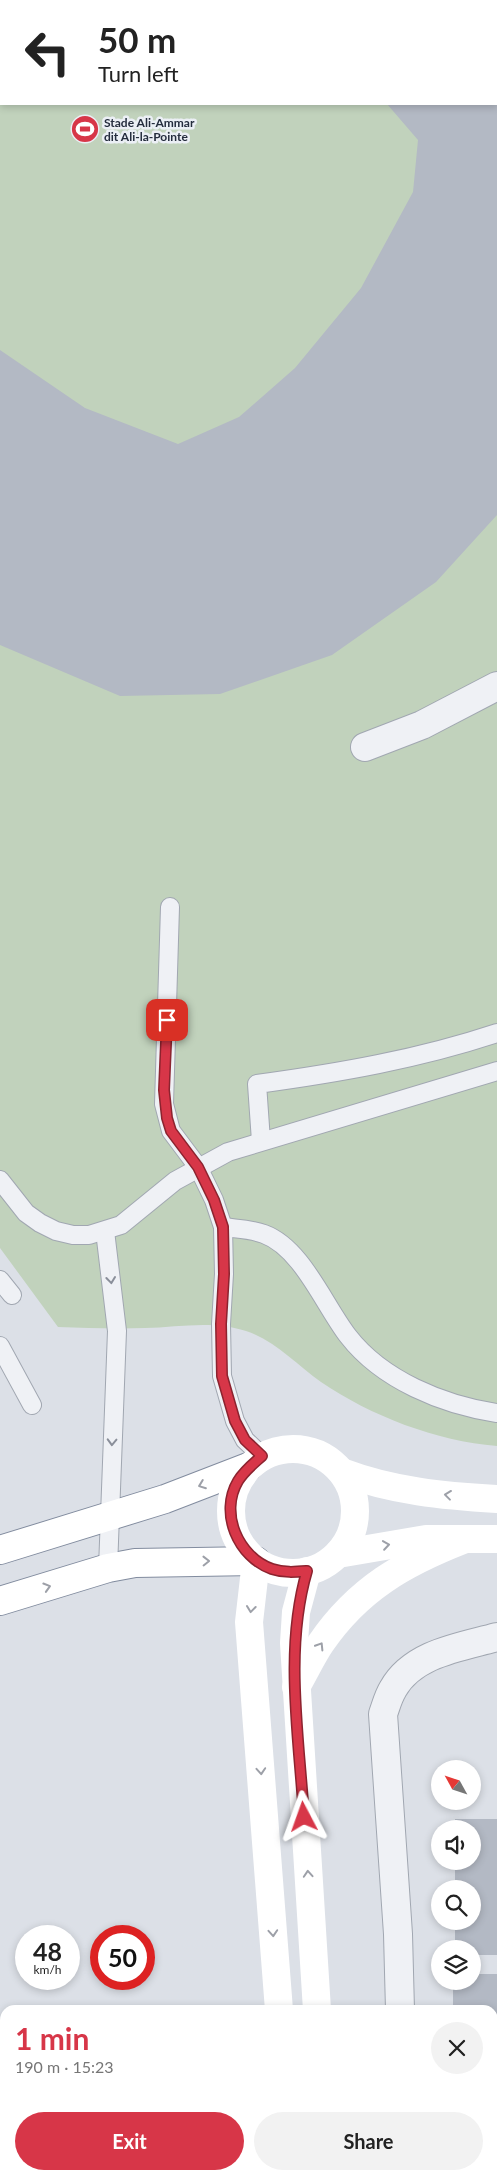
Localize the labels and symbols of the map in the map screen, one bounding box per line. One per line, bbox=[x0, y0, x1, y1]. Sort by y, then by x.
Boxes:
sports icon: Stade Ali-Ammar dit Ali-la-Pointe bbox=[70, 114, 100, 144]
place label: Stade Ali-Ammar dit Ali-la-Pointe bbox=[104, 115, 195, 144]
pin bbox=[146, 999, 188, 1041]
one-way arrow bbox=[105, 1276, 116, 1284]
one-way arrow bbox=[107, 1438, 118, 1446]
one-way arrow bbox=[199, 1479, 207, 1489]
one-way arrow bbox=[444, 1490, 452, 1501]
one-way arrow bbox=[382, 1540, 390, 1551]
one-way arrow bbox=[202, 1556, 210, 1567]
one-way arrow bbox=[42, 1582, 50, 1592]
one-way arrow bbox=[246, 1606, 257, 1614]
one-way arrow bbox=[314, 1642, 323, 1651]
north arrow bbox=[431, 1760, 481, 1810]
one-way arrow bbox=[255, 1768, 266, 1776]
position arrow bbox=[277, 1790, 329, 1842]
one-way arrow bbox=[303, 1870, 314, 1878]
speed limit sign: 50 bbox=[90, 1925, 155, 1990]
one-way arrow bbox=[267, 1930, 278, 1938]

